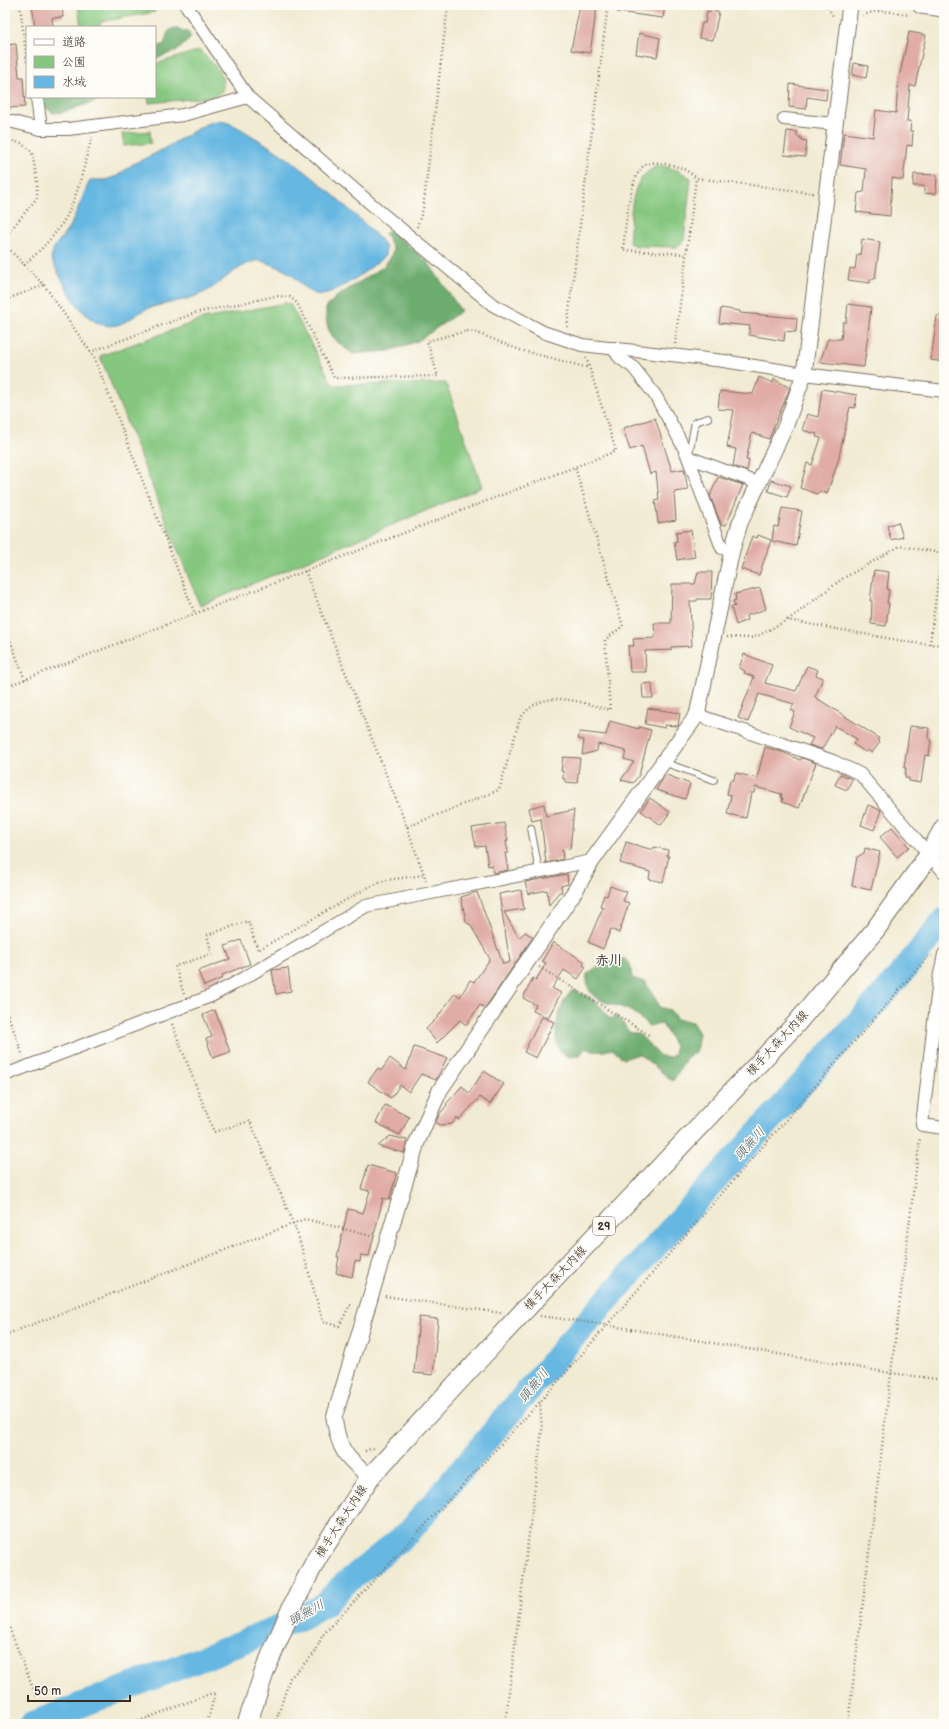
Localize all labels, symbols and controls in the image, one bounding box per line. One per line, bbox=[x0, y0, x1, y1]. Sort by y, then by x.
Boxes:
legend bbox=[26, 26, 156, 98]
text: 道路 bbox=[62, 35, 86, 50]
text: 公園 bbox=[62, 55, 86, 70]
text: 水域 bbox=[62, 75, 86, 90]
district label: 赤川 bbox=[595, 952, 623, 969]
street label: 横手大森大内線 bbox=[743, 1008, 812, 1079]
water label: 頭無川 bbox=[731, 1124, 769, 1164]
road number: 29 bbox=[593, 1217, 615, 1235]
street label: 横手大森大内線 bbox=[521, 1243, 590, 1314]
water label: 頭無川 bbox=[515, 1366, 552, 1406]
street label: 横手大森大内線 bbox=[312, 1482, 371, 1561]
water label: 頭無川 bbox=[286, 1596, 327, 1629]
scale bar bbox=[28, 1677, 130, 1703]
text: 50 m bbox=[34, 1684, 61, 1699]

